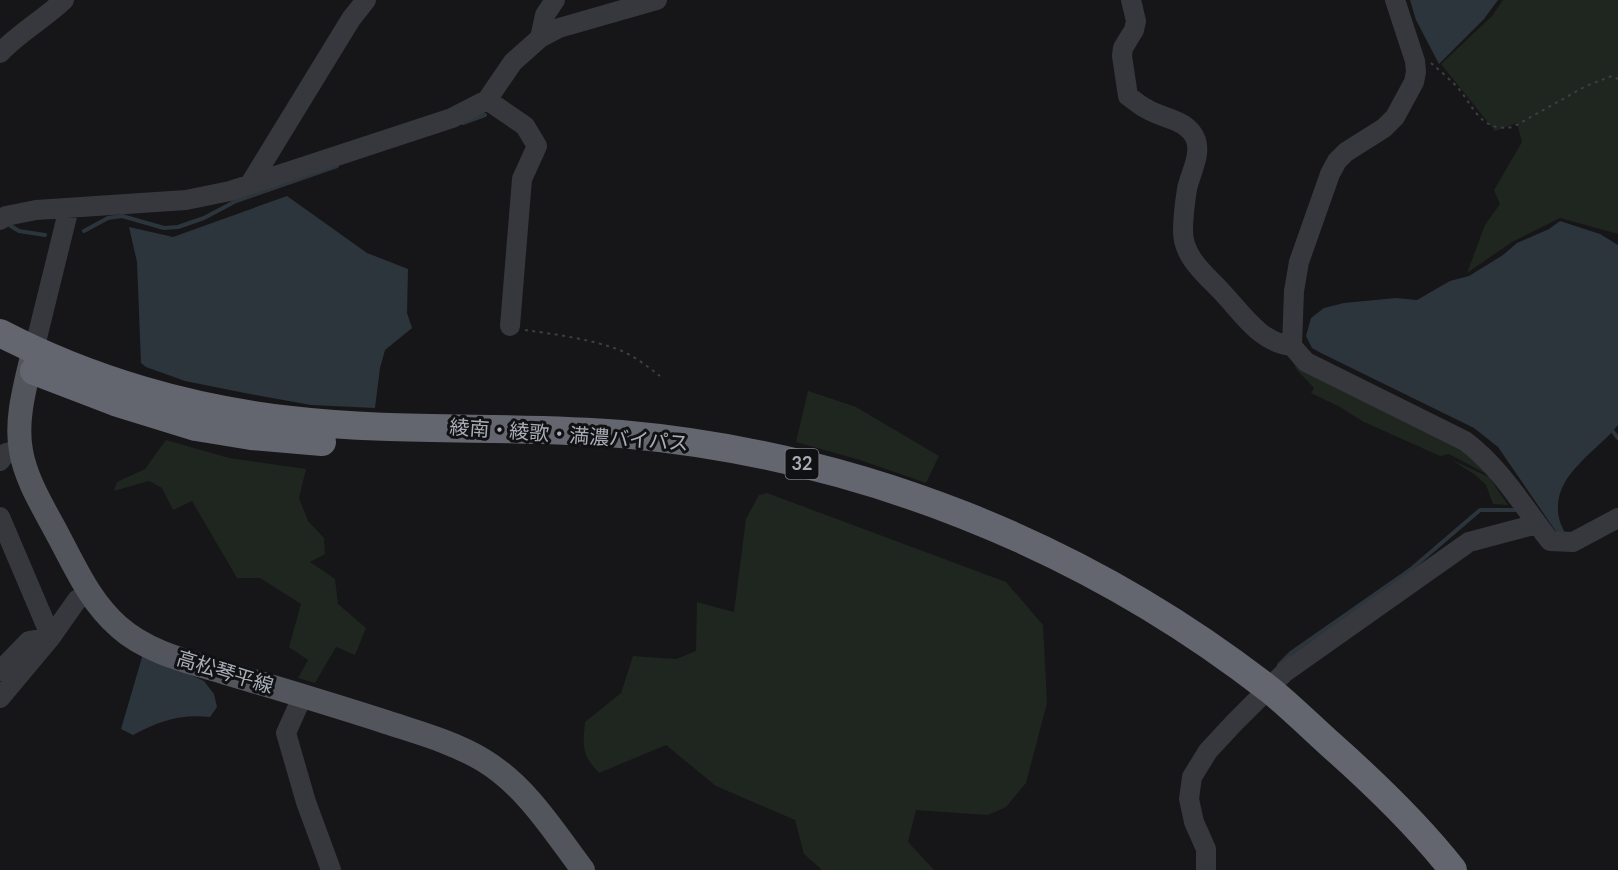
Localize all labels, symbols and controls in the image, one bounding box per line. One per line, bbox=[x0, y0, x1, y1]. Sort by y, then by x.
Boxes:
street label: 綾南・綾歌・満濃バイパス bbox=[449, 414, 689, 454]
road number: 32 bbox=[786, 449, 818, 479]
street label: 高松琴平線 bbox=[174, 645, 277, 697]

